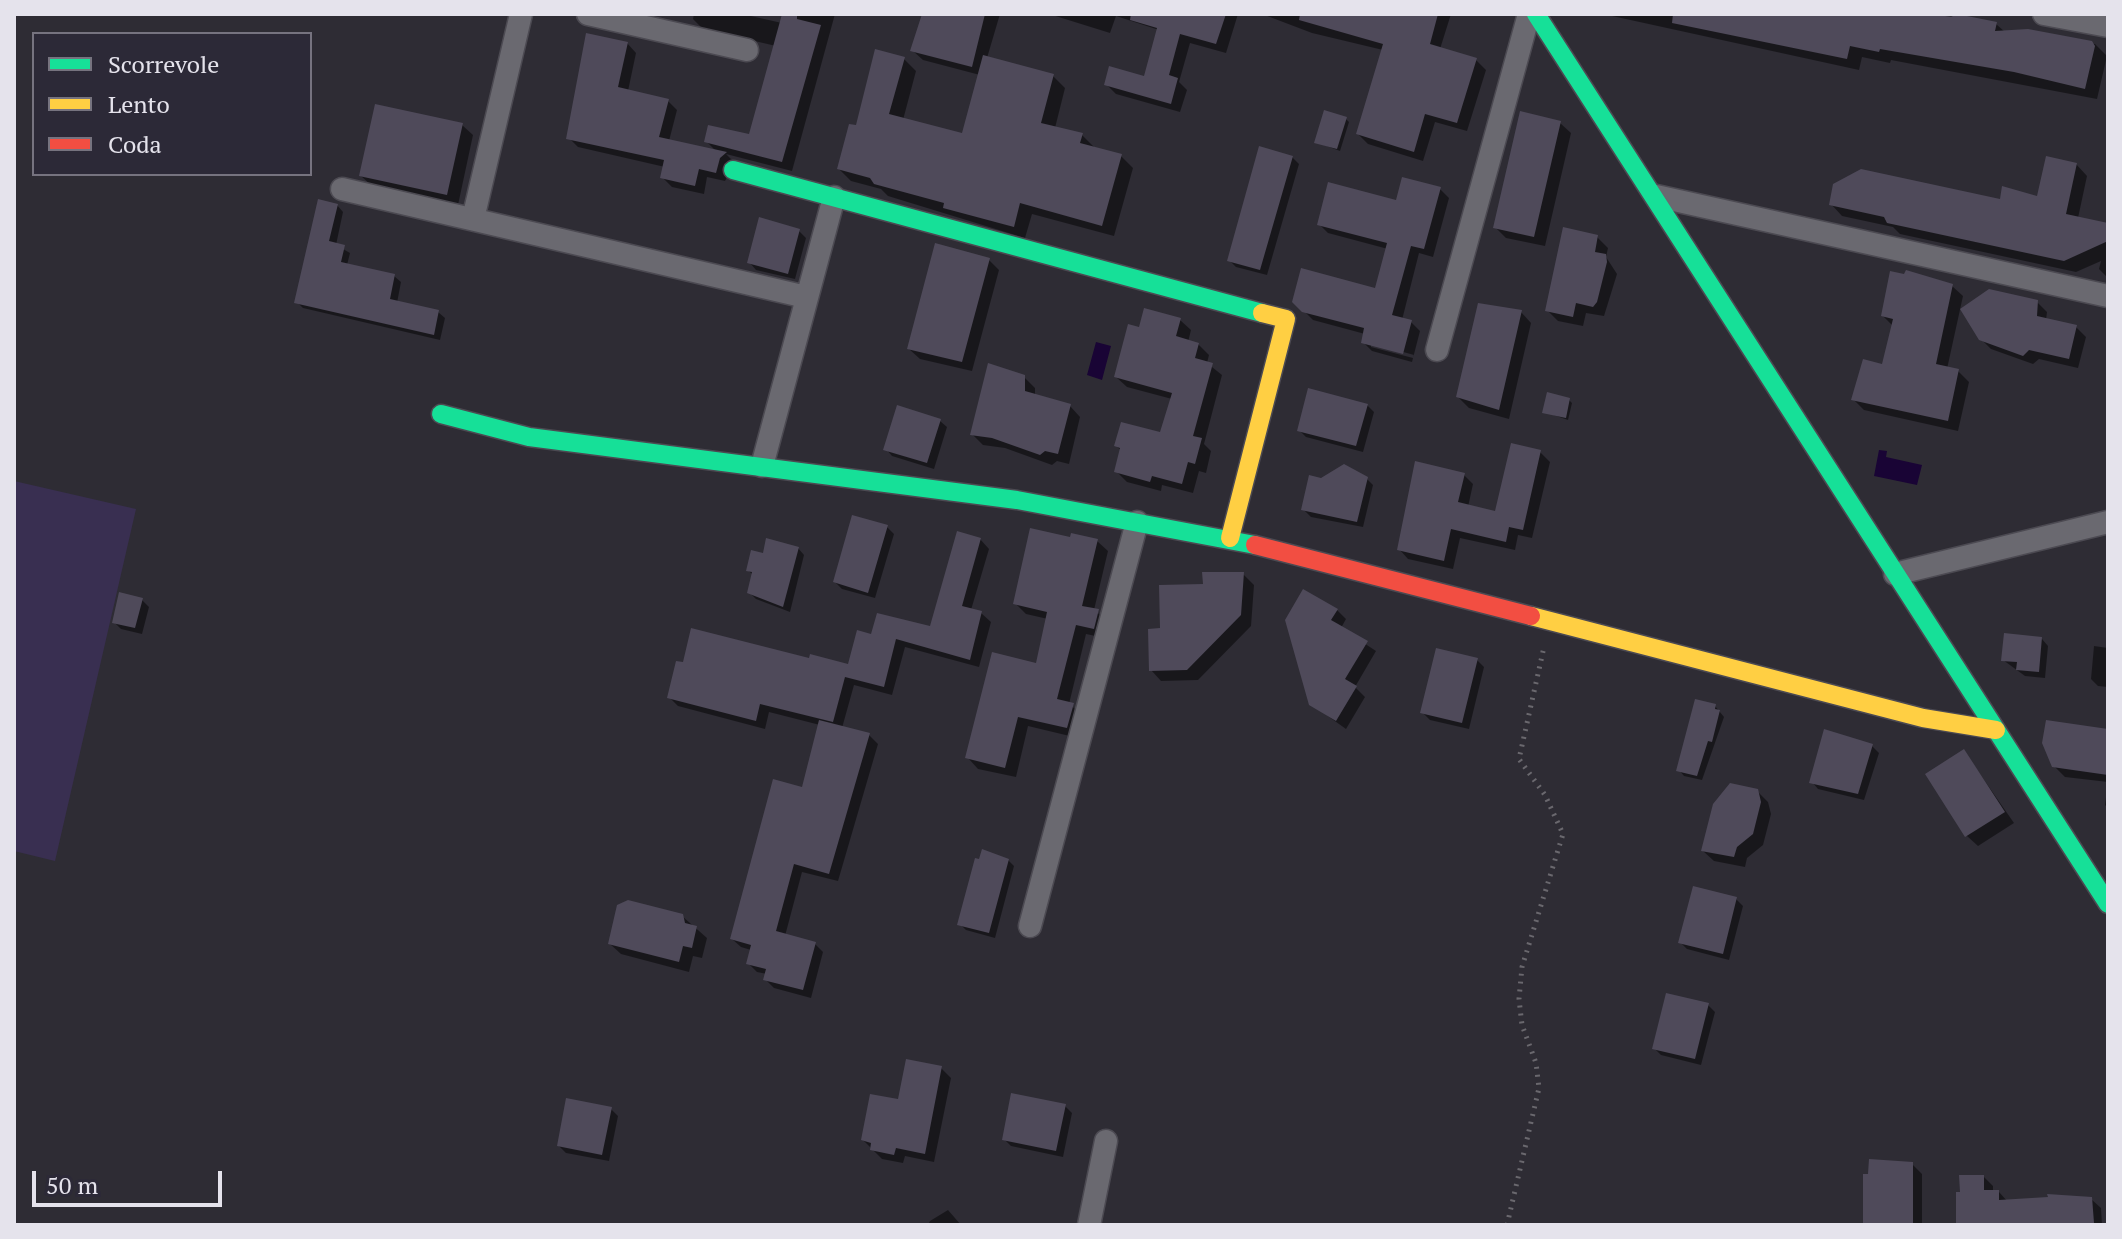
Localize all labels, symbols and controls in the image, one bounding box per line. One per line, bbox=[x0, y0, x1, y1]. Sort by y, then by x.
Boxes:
legend bbox=[32, 32, 312, 176]
text: Scorrevole bbox=[108, 48, 219, 80]
text: Lento bbox=[108, 88, 170, 120]
text: Coda bbox=[108, 128, 162, 160]
scale bar bbox=[36, 1155, 226, 1205]
text: 50 m bbox=[46, 1169, 98, 1201]

